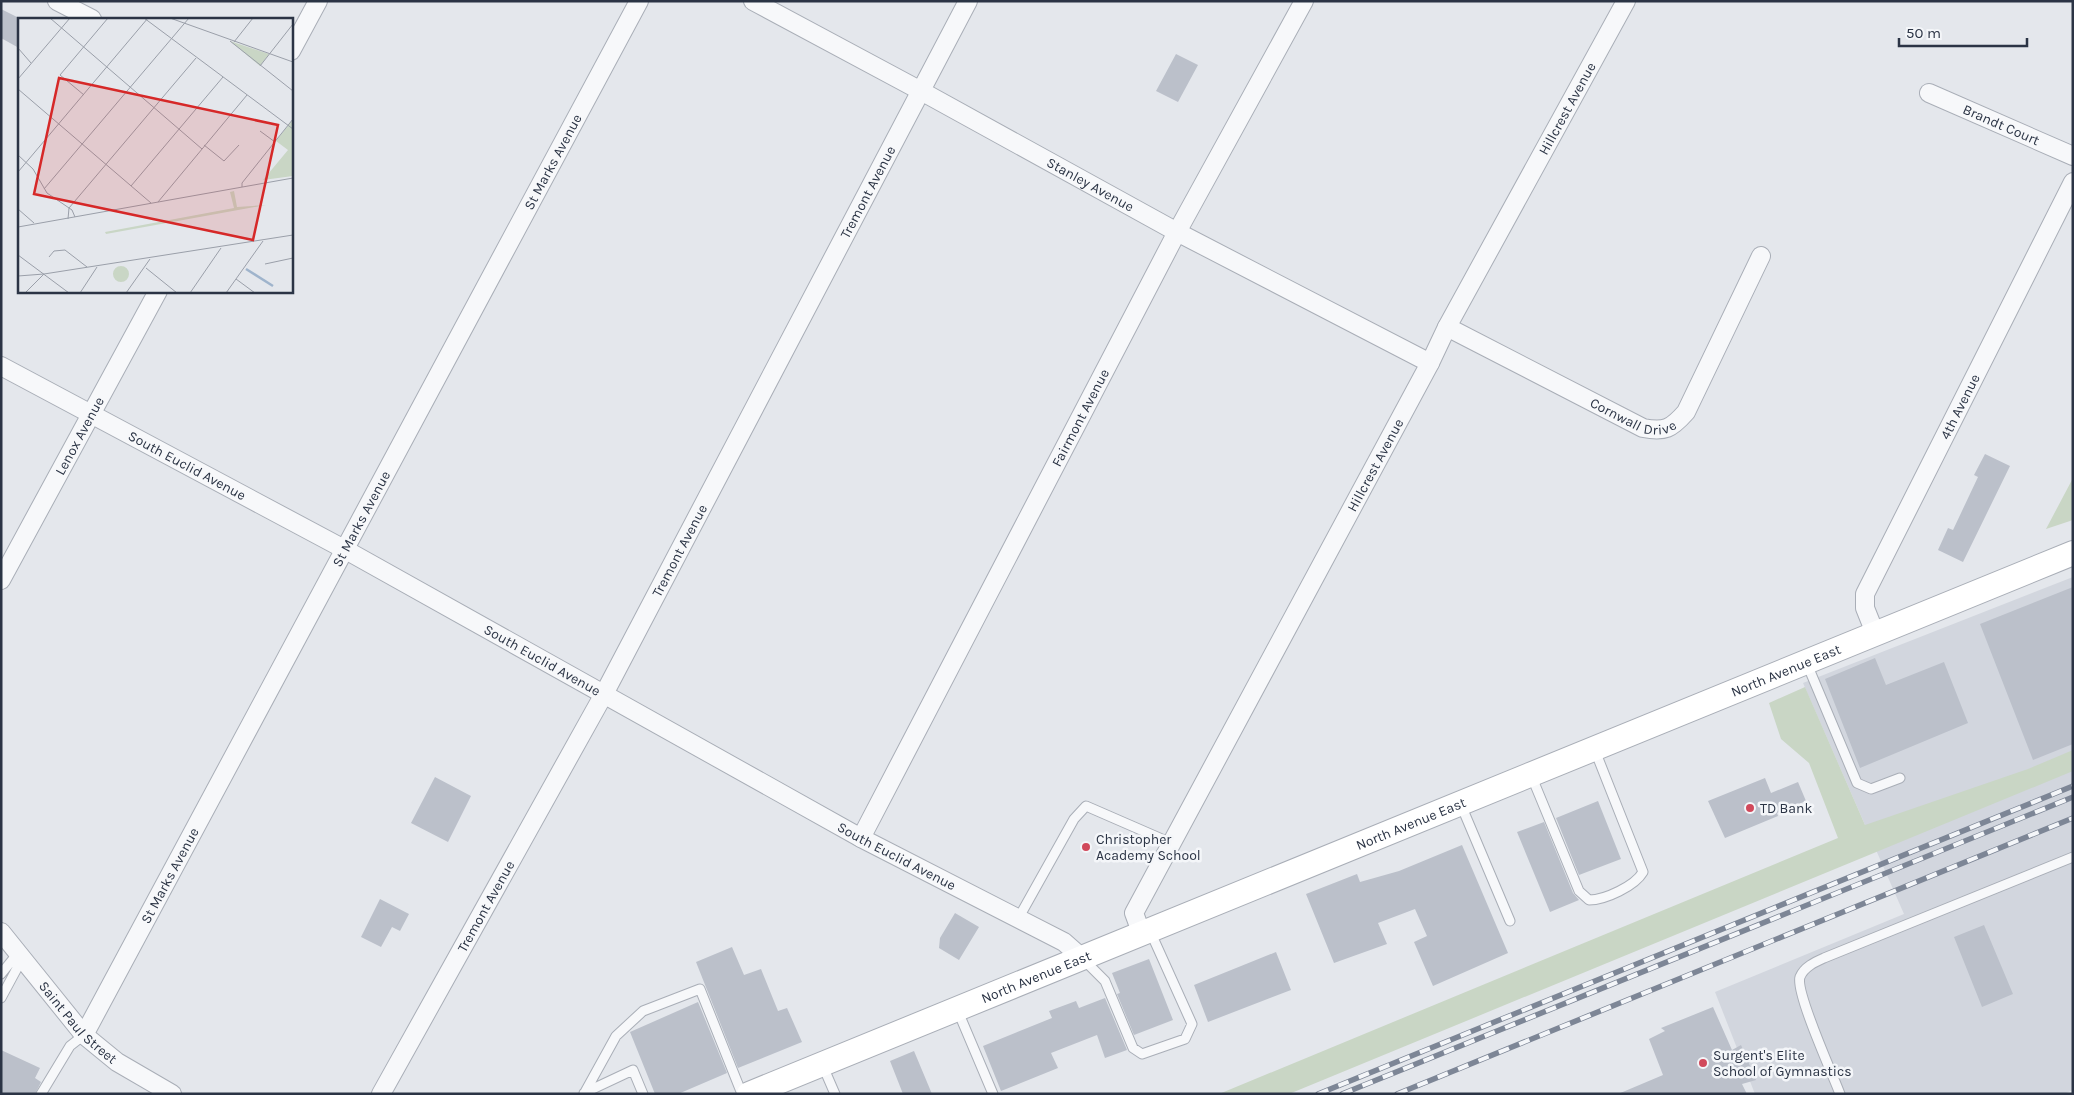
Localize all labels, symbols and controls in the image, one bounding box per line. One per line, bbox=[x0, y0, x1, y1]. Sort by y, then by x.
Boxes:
scale bar bbox=[1899, 15, 2026, 47]
inset map bbox=[18, 18, 292, 292]
text: 50 m bbox=[1906, 24, 1941, 42]
street label: Hillcrest Avenue bbox=[1535, 59, 1600, 158]
street label: Brandt Court bbox=[1960, 101, 2042, 149]
street label: St Marks Avenue bbox=[520, 111, 586, 213]
street label: Tremont Avenue bbox=[837, 143, 899, 241]
street label: Stanley Avenue bbox=[1044, 154, 1137, 216]
street label: Fairmont Avenue bbox=[1048, 366, 1113, 470]
street label: 4th Avenue bbox=[1937, 371, 1984, 442]
street label: Lenox Avenue bbox=[52, 394, 108, 478]
street label: Cornwall Drive bbox=[1587, 394, 1680, 439]
street label: Hillcrest Avenue bbox=[1344, 416, 1407, 515]
street label: South Euclid Avenue bbox=[125, 427, 249, 504]
street label: St Marks Avenue bbox=[329, 468, 394, 570]
street label: Tremont Avenue bbox=[649, 502, 711, 600]
street label: South Euclid Avenue bbox=[481, 621, 603, 700]
street label: North Avenue East bbox=[1729, 641, 1843, 701]
street label: North Avenue East bbox=[1354, 794, 1468, 854]
place label: TD Bank bbox=[1760, 800, 1812, 817]
marker: TD Bank bbox=[1744, 802, 1756, 814]
street label: South Euclid Avenue bbox=[834, 819, 959, 894]
street label: St Marks Avenue bbox=[137, 825, 203, 927]
place label: Christopher Academy School bbox=[1096, 831, 1201, 864]
marker: Christopher Academy School bbox=[1080, 841, 1092, 853]
street label: Tremont Avenue bbox=[454, 858, 518, 955]
street label: North Avenue East bbox=[979, 947, 1094, 1007]
street label: Saint Paul Street bbox=[35, 978, 120, 1067]
place label: Surgent's Elite School of Gymnastics bbox=[1713, 1047, 1852, 1080]
marker: Surgent's Elite School of Gymnastics bbox=[1697, 1057, 1709, 1069]

